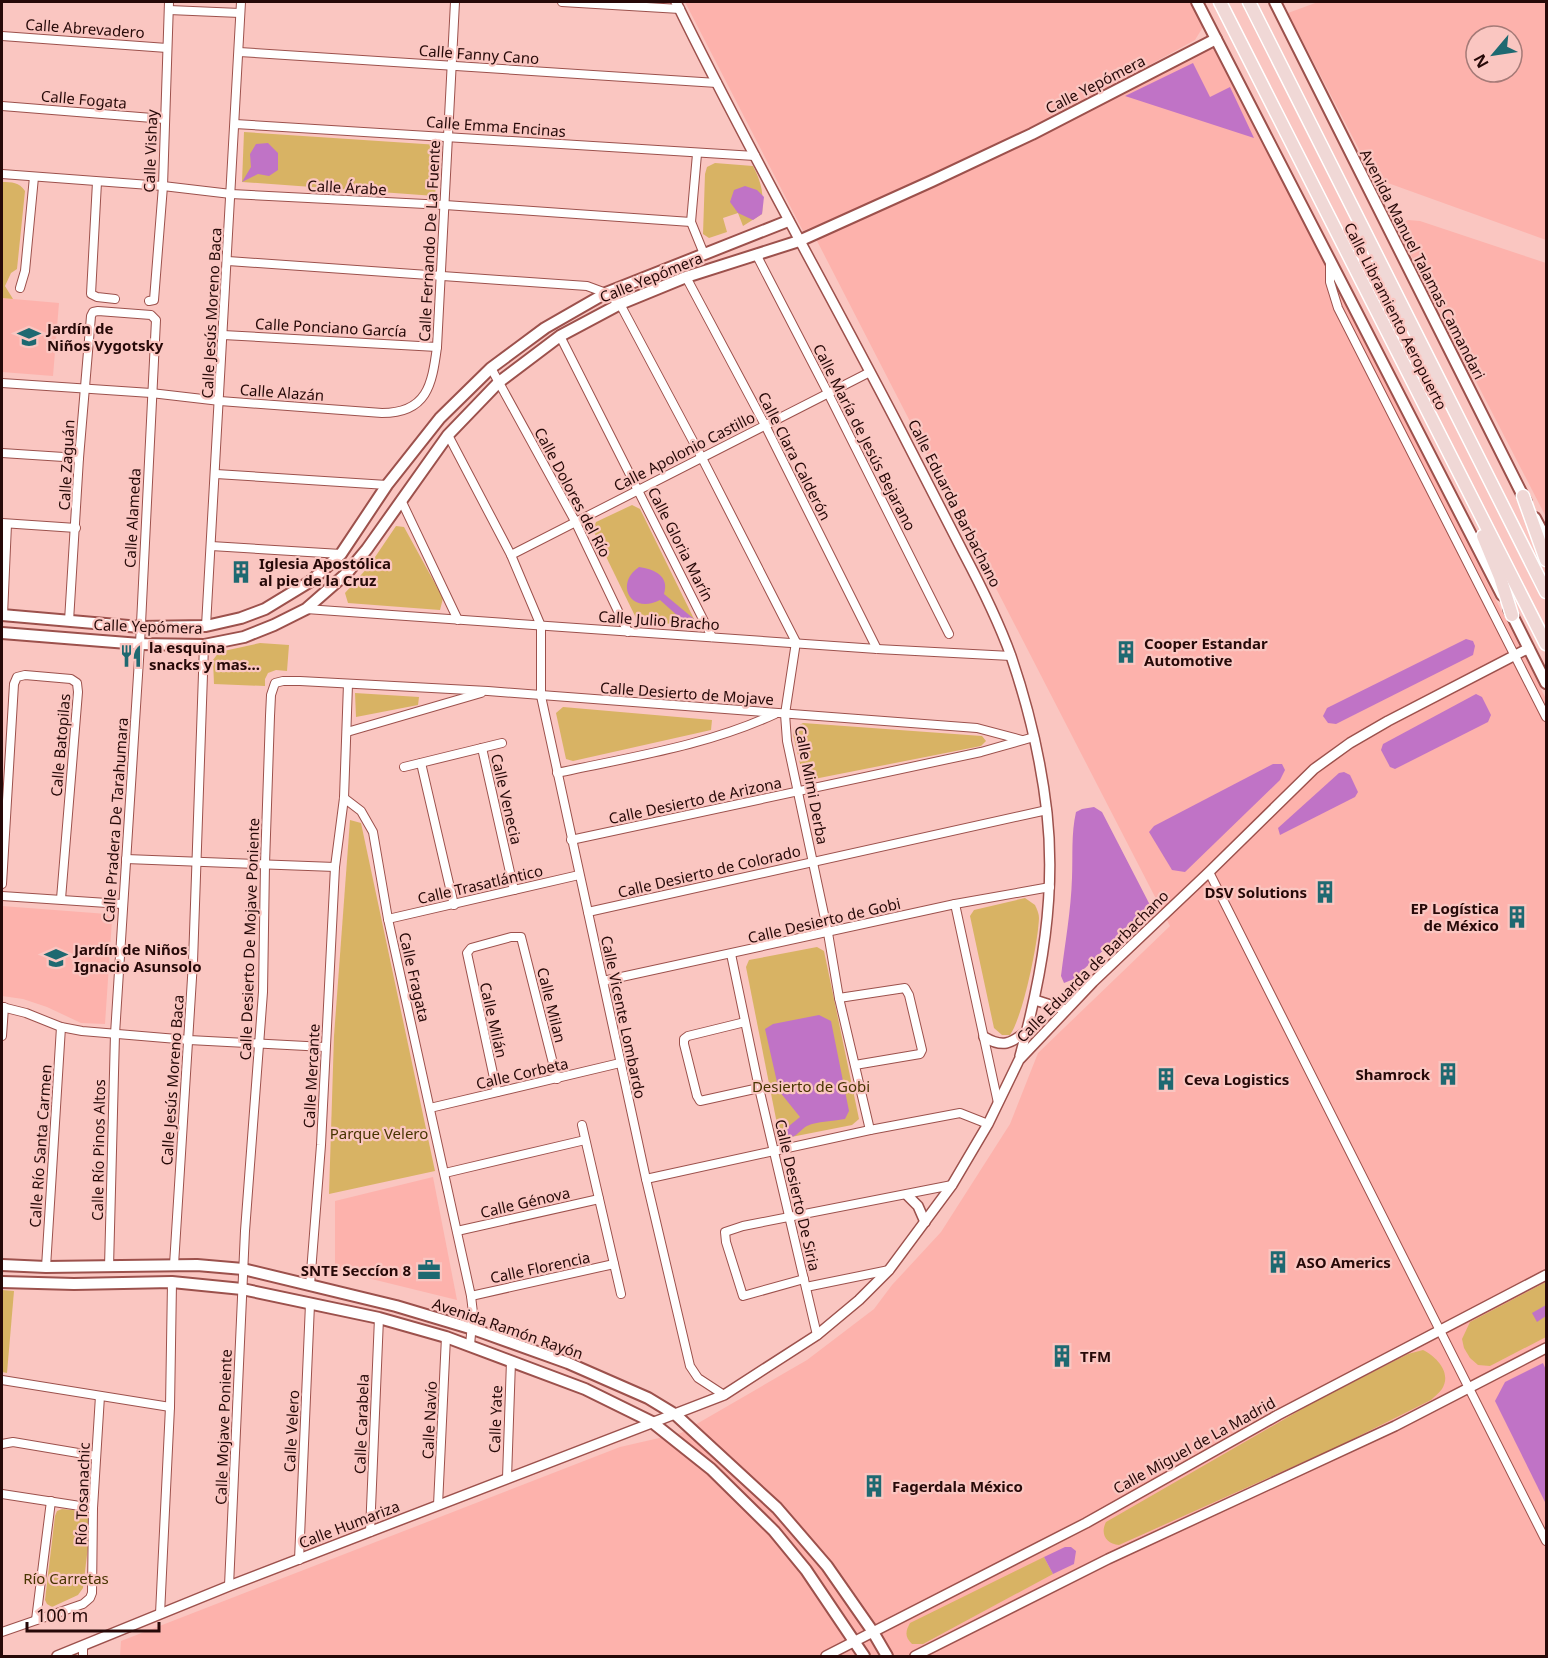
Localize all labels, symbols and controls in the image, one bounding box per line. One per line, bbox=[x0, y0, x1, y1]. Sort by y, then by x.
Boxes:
street label: Calle Abrevadero bbox=[25, 14, 145, 42]
north arrow bbox=[1464, 24, 1524, 84]
street label: Calle Fanny Cano bbox=[418, 40, 540, 68]
street label: Calle Yepómera bbox=[1042, 50, 1148, 118]
text: N bbox=[1468, 50, 1494, 72]
street label: Calle Fogata bbox=[40, 85, 128, 113]
street label: Calle Vishay bbox=[139, 109, 161, 193]
street label: Calle Emma Encinas bbox=[425, 111, 567, 141]
street label: Calle Fernando De La Fuente bbox=[414, 140, 444, 342]
street label: Avenida Manuel Talamas Camandari bbox=[1356, 145, 1490, 383]
street label: Calle Árabe bbox=[307, 175, 387, 199]
street label: Calle Libramiento Aeropuerto bbox=[1340, 219, 1452, 413]
street label: Calle Jesús Moreno Baca bbox=[197, 227, 225, 399]
street label: Calle Yepómera bbox=[597, 247, 705, 307]
street label: Calle Ponciano García bbox=[255, 313, 407, 341]
place label: Jardín de Niños Vygotsky bbox=[45, 318, 164, 355]
school or university icon: Jardín de Niños Vygotsky bbox=[16, 324, 42, 350]
street label: Calle María de Jesús Bejarano bbox=[809, 340, 921, 534]
street label: Calle Alazán bbox=[239, 379, 325, 405]
street label: Calle Clara Calderón bbox=[754, 388, 836, 524]
street label: Calle Apolonio Castillo bbox=[610, 407, 758, 495]
street label: Calle Eduarda Barbachano bbox=[904, 416, 1006, 590]
street label: Calle Zaguán bbox=[54, 419, 78, 511]
street label: Calle Dolores del Río bbox=[530, 424, 616, 560]
street label: Calle Alameda bbox=[119, 468, 145, 568]
street label: Calle Gloria Marín bbox=[644, 484, 718, 604]
place label: Iglesia Apostólica al pie de la Cruz bbox=[259, 553, 391, 590]
building icon: Iglesia Apostólica al pie de la Cruz bbox=[228, 559, 254, 585]
street label: Calle Julio Bracho bbox=[598, 606, 720, 634]
street label: Calle Yepómera bbox=[93, 614, 203, 638]
place label: Cooper Estandar Automotive bbox=[1144, 633, 1268, 670]
place label: la esquina snacks y mas... bbox=[149, 637, 260, 674]
building icon: Cooper Estandar Automotive bbox=[1113, 639, 1139, 665]
restaurant icon: la esquina snacks y mas... bbox=[118, 643, 144, 669]
street label: Calle Desierto de Mojave bbox=[599, 677, 775, 709]
street label: Calle Batopilas bbox=[46, 693, 74, 797]
street label: Calle Pradera De Tarahumara bbox=[98, 717, 132, 923]
street label: Calle Mimi Derba bbox=[791, 724, 833, 846]
street label: Calle Venecia bbox=[487, 752, 527, 846]
street label: Calle Desierto de Arizona bbox=[607, 772, 783, 828]
street label: Calle Desierto De Mojave Poniente bbox=[235, 817, 263, 1061]
street label: Calle Desierto de Colorado bbox=[616, 840, 802, 902]
street label: Calle Trasatlántico bbox=[415, 860, 545, 908]
building icon: DSV Solutions bbox=[1312, 879, 1338, 905]
place label: DSV Solutions bbox=[1205, 882, 1307, 902]
street label: Calle Eduarda de Barbachano bbox=[1012, 886, 1172, 1046]
street label: Calle Desierto de Gobi bbox=[746, 893, 902, 947]
place label: EP Logística de México bbox=[1410, 898, 1499, 935]
building icon: EP Logística de México bbox=[1504, 904, 1530, 930]
street label: Calle Fragata bbox=[395, 930, 435, 1024]
street label: Calle Vicente Lombardo bbox=[597, 934, 651, 1100]
place label: Jardín de Niños Ignacio Asunsolo bbox=[72, 939, 202, 976]
school or university icon: Jardín de Niños Ignacio Asunsolo bbox=[43, 945, 69, 971]
street label: Calle Milan bbox=[533, 965, 571, 1045]
street label: Calle Milán bbox=[476, 980, 512, 1060]
street label: Calle Jesús Moreno Baca bbox=[156, 994, 188, 1166]
street label: Calle Mercante bbox=[298, 1023, 324, 1129]
street label: Calle Corbeta bbox=[474, 1053, 570, 1093]
building icon: Shamrock bbox=[1435, 1061, 1461, 1087]
street label: Calle Río Santa Carmen bbox=[24, 1064, 56, 1228]
place label: Shamrock bbox=[1356, 1064, 1431, 1084]
building icon: Ceva Logistics bbox=[1153, 1066, 1179, 1092]
place label: Ceva Logistics bbox=[1184, 1069, 1289, 1089]
park label: Desierto de Gobi bbox=[752, 1076, 870, 1096]
street label: Calle Río Pinos Altos bbox=[87, 1079, 109, 1221]
street label: Calle Desierto De Siria bbox=[771, 1117, 825, 1273]
park label: Parque Velero bbox=[330, 1123, 428, 1143]
street label: Calle Génova bbox=[478, 1182, 572, 1222]
street label: Calle Florencia bbox=[488, 1247, 592, 1287]
building icon: ASO Americs bbox=[1265, 1249, 1291, 1275]
place label: ASO Americs bbox=[1296, 1252, 1391, 1272]
office icon: SNTE Seccíon 8 bbox=[416, 1257, 442, 1283]
place label: SNTE Seccíon 8 bbox=[301, 1260, 411, 1280]
street label: Avenida Ramón Rayón bbox=[430, 1293, 586, 1363]
building icon: TFM bbox=[1049, 1343, 1075, 1369]
place label: TFM bbox=[1080, 1346, 1111, 1366]
street label: Calle Mojave Poniente bbox=[210, 1349, 236, 1505]
street label: Calle Carabela bbox=[349, 1374, 373, 1474]
street label: Calle Navío bbox=[417, 1380, 441, 1460]
street label: Calle Yate bbox=[484, 1385, 506, 1453]
street label: Calle Velero bbox=[279, 1389, 303, 1473]
street label: Calle Miguel de La Madrid bbox=[1109, 1392, 1279, 1498]
street label: Río Tosanachic bbox=[70, 1442, 94, 1546]
building icon: Fagerdala México bbox=[861, 1473, 887, 1499]
place label: Fagerdala México bbox=[892, 1476, 1023, 1496]
street label: Calle Humariza bbox=[296, 1496, 402, 1552]
park label: Río Carretas bbox=[23, 1568, 109, 1588]
scale bar bbox=[27, 1595, 159, 1633]
text: 100 m bbox=[36, 1603, 88, 1627]

